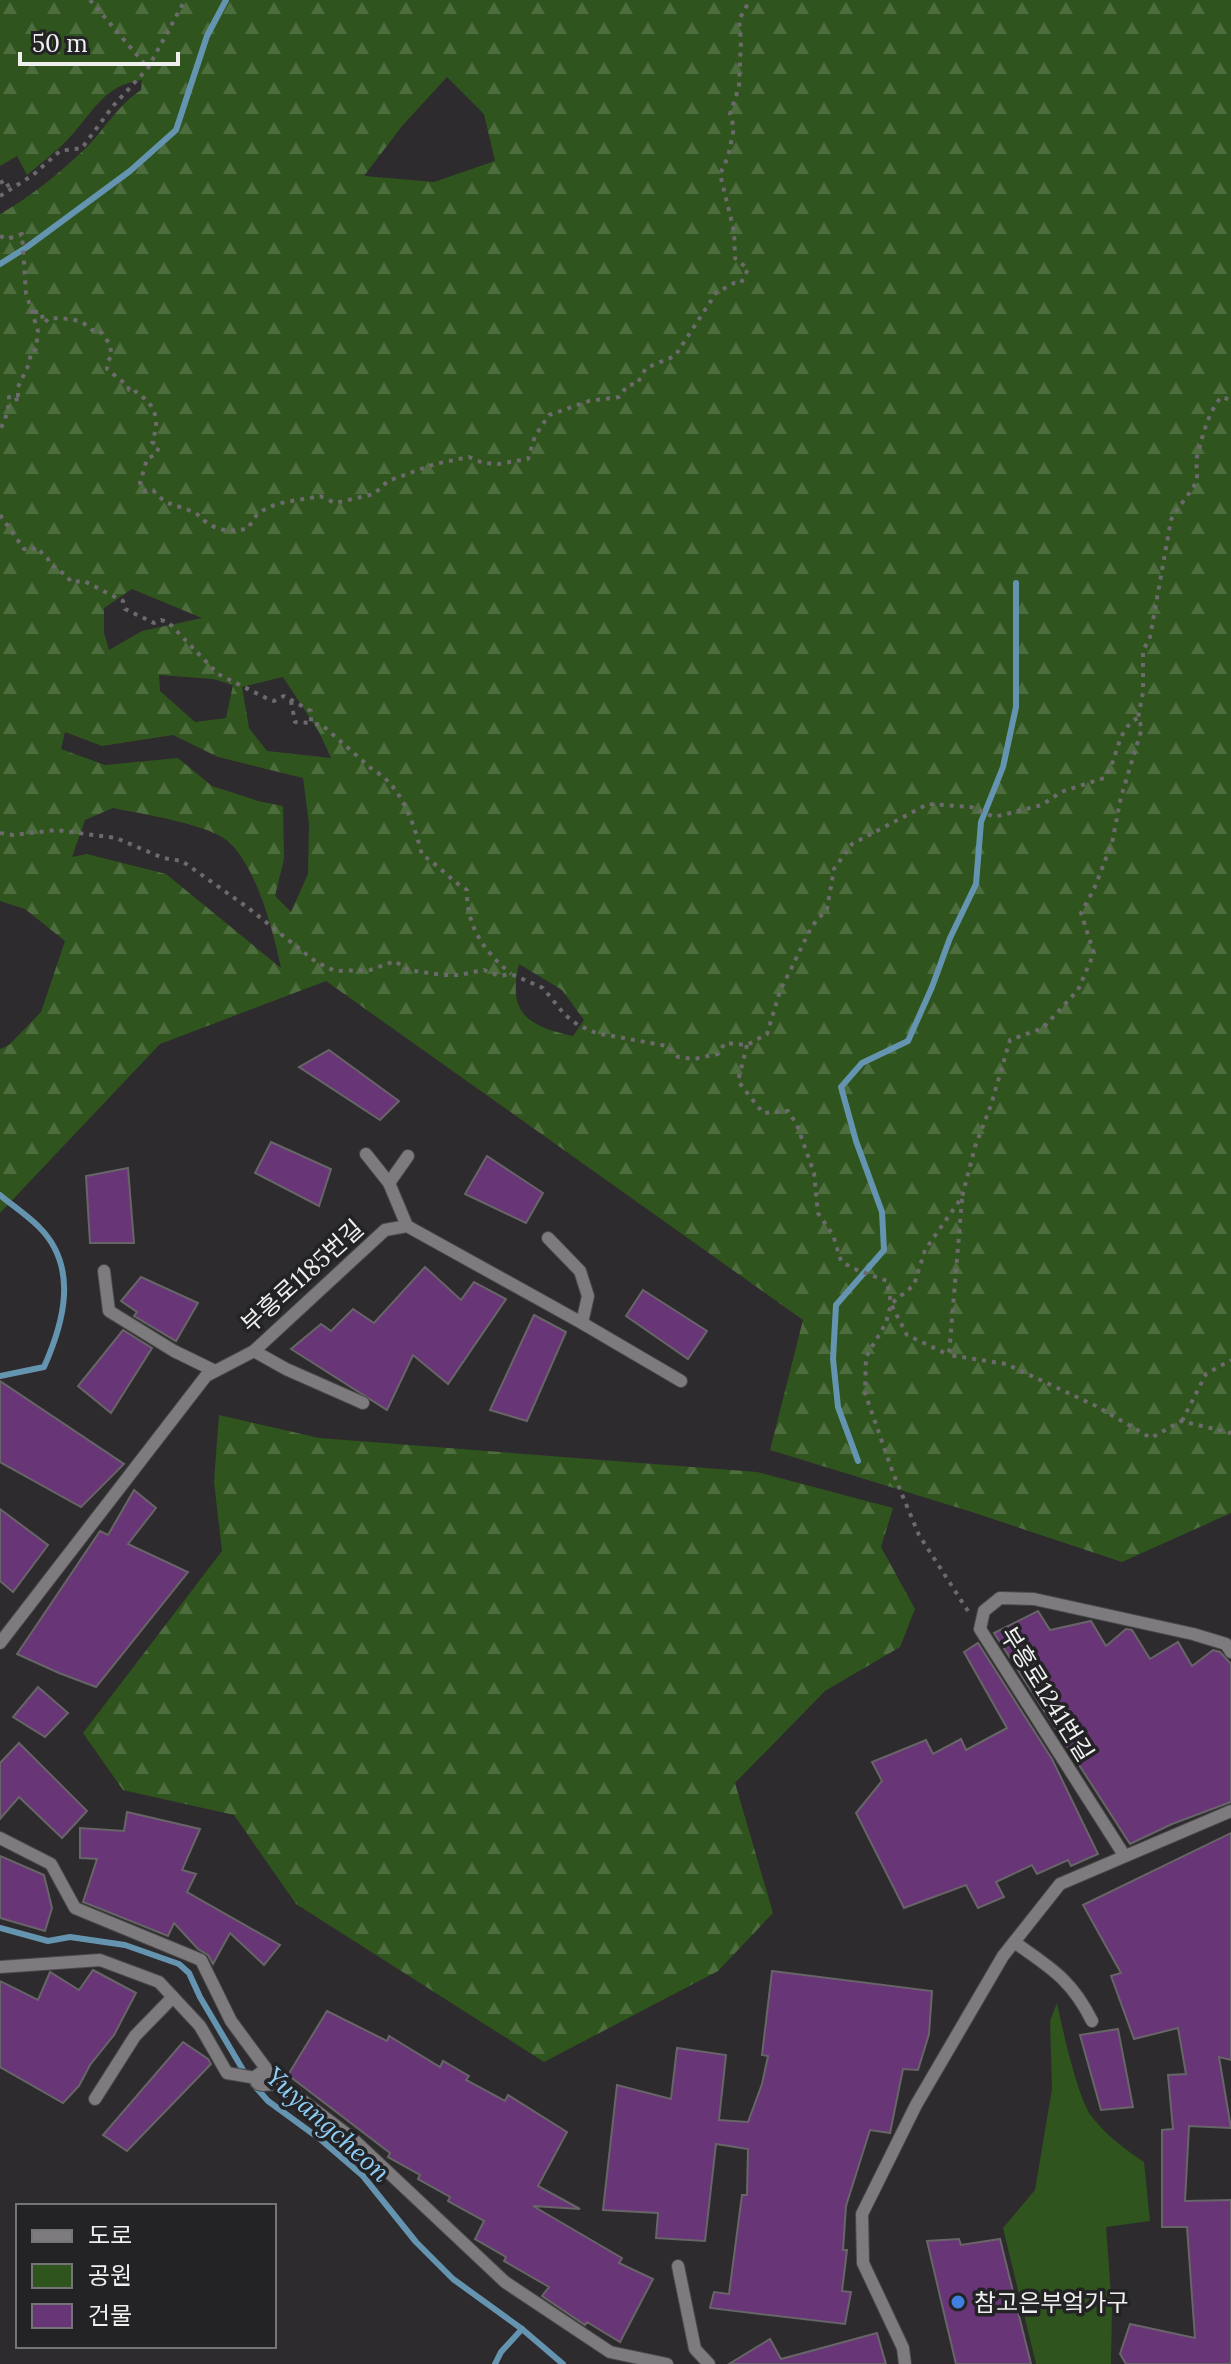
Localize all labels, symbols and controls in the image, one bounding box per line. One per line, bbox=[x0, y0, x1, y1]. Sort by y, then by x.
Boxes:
scale bar bbox=[20, 16, 178, 66]
text: 50 m bbox=[32, 28, 88, 59]
street label: 부흥로1185번길 bbox=[234, 1213, 370, 1339]
street label: 부흥로1241번길 bbox=[993, 1621, 1101, 1767]
water label: Yuyangcheon bbox=[259, 2059, 397, 2189]
legend bbox=[16, 2204, 276, 2348]
text: 도로 bbox=[88, 2220, 132, 2251]
text: 공원 bbox=[88, 2260, 132, 2291]
place label: 참고은부엌가구 bbox=[974, 2287, 1129, 2318]
marker: 참고은부엌가구 bbox=[949, 2293, 967, 2311]
text: 건물 bbox=[88, 2300, 132, 2331]

